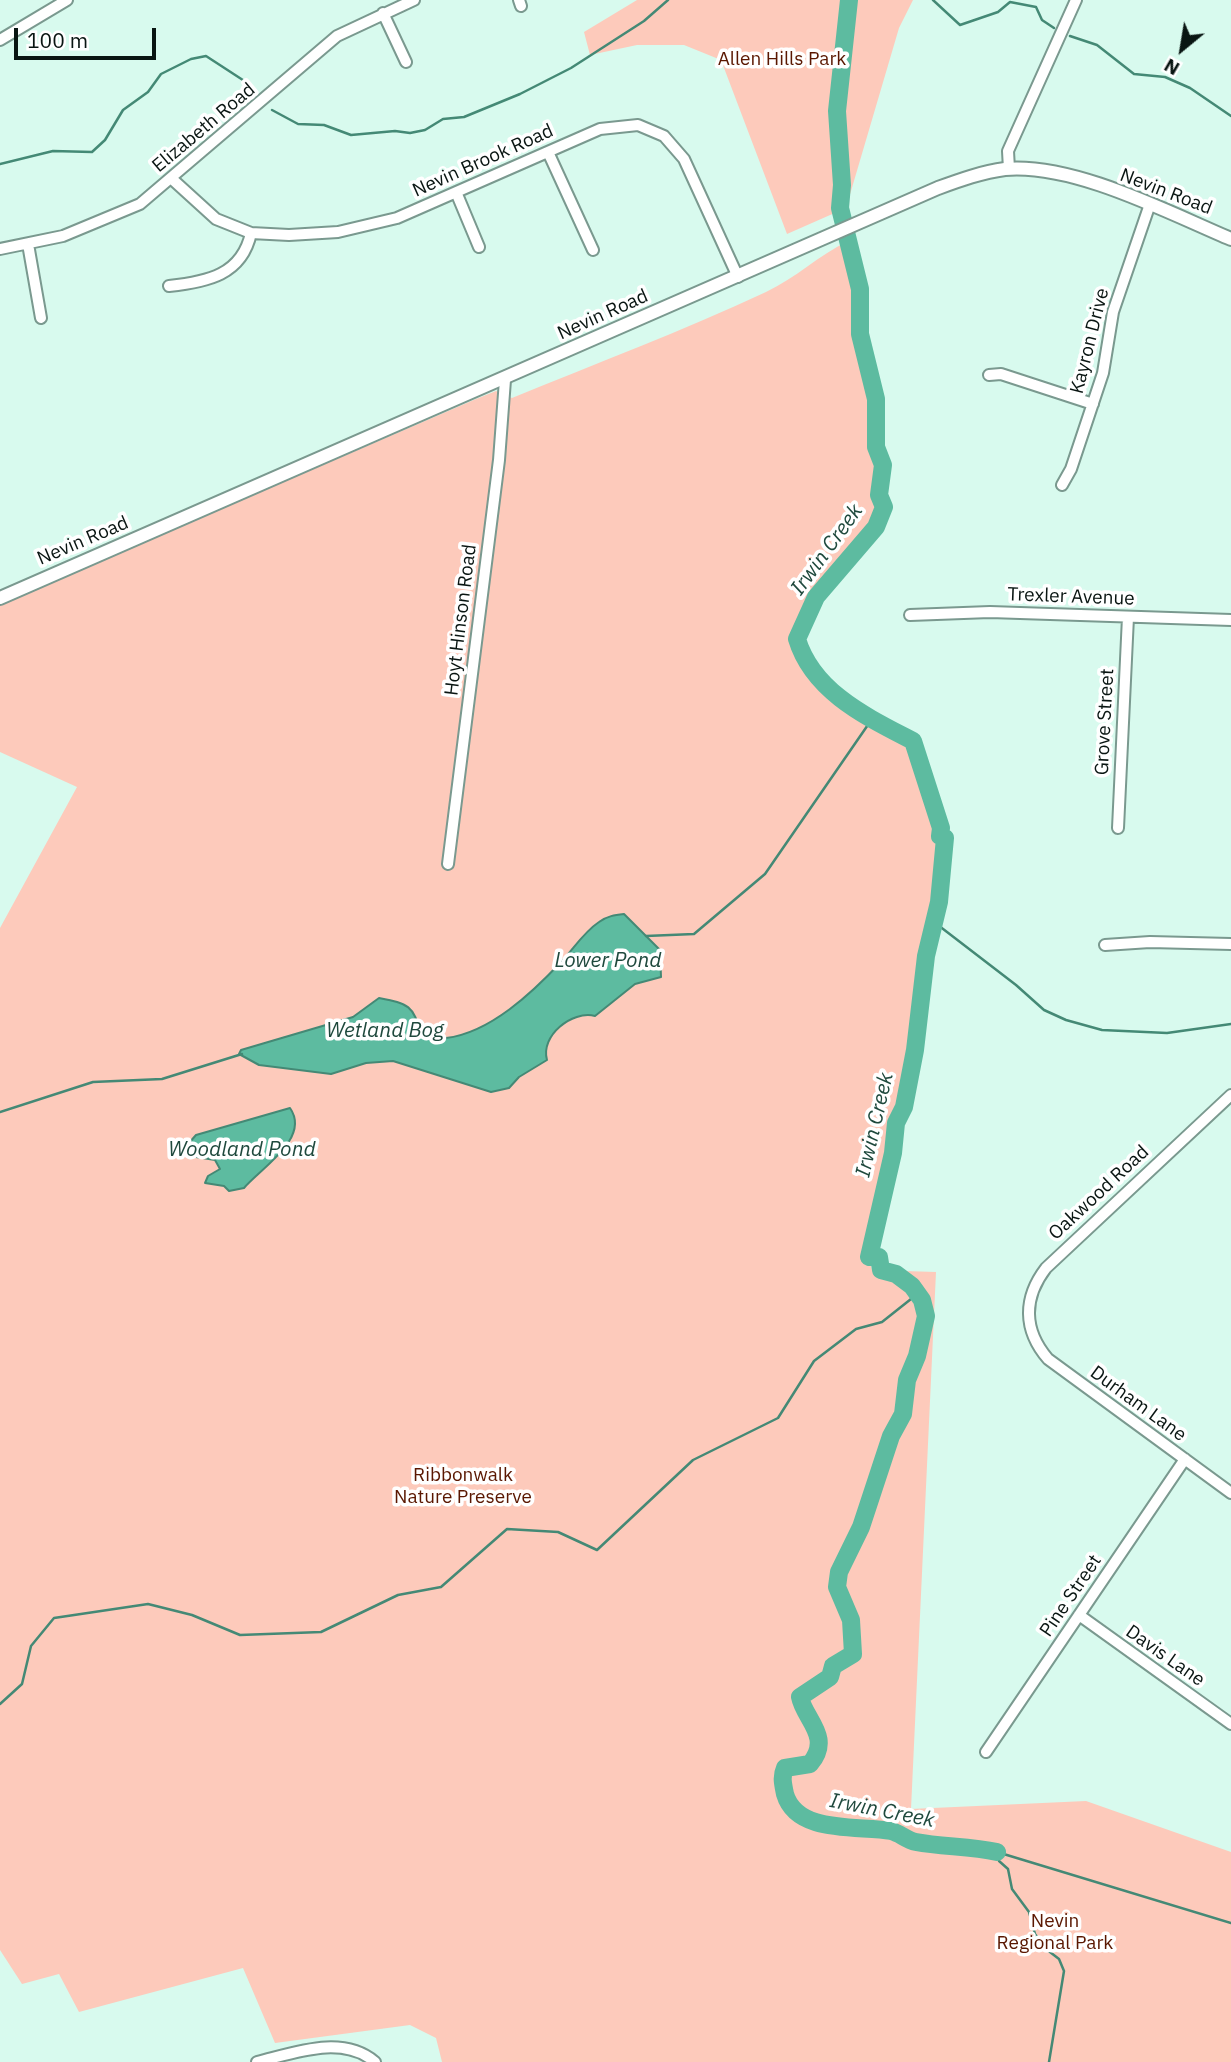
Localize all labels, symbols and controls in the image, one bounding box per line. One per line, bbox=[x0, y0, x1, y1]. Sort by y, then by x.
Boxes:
scale bar bbox=[18, 14, 159, 58]
north arrow bbox=[1147, 14, 1217, 84]
text: 100 m bbox=[27, 26, 88, 54]
park label: Allen Hills Park bbox=[718, 49, 846, 71]
text: N bbox=[1160, 53, 1183, 81]
street label: Elizabeth Road bbox=[148, 78, 260, 178]
street label: Nevin Brook Road bbox=[409, 120, 557, 202]
street label: Nevin Road bbox=[1117, 164, 1215, 220]
street label: Nevin Road bbox=[554, 285, 652, 345]
street label: Kayron Drive bbox=[1066, 286, 1114, 396]
water label: Irwin Creek bbox=[786, 500, 868, 600]
street label: Nevin Road bbox=[34, 512, 132, 570]
street label: Hoyt Hinson Road bbox=[440, 543, 482, 697]
street label: Trexler Avenue bbox=[1007, 583, 1135, 611]
street label: Grove Street bbox=[1091, 668, 1119, 776]
water label: Lower Pond bbox=[554, 948, 662, 974]
water label: Wetland Bog bbox=[326, 1018, 444, 1044]
water label: Irwin Creek bbox=[851, 1070, 899, 1180]
water label: Woodland Pond bbox=[168, 1137, 316, 1163]
street label: Oakwood Road bbox=[1044, 1141, 1154, 1245]
street label: Durham Lane bbox=[1085, 1361, 1191, 1447]
park label: Ribbonwalk Nature Preserve bbox=[394, 1465, 532, 1509]
street label: Pine Street bbox=[1035, 1551, 1107, 1641]
street label: Davis Lane bbox=[1121, 1620, 1209, 1692]
water label: Irwin Creek bbox=[827, 1788, 937, 1834]
park label: Nevin Regional Park bbox=[997, 1911, 1113, 1955]

